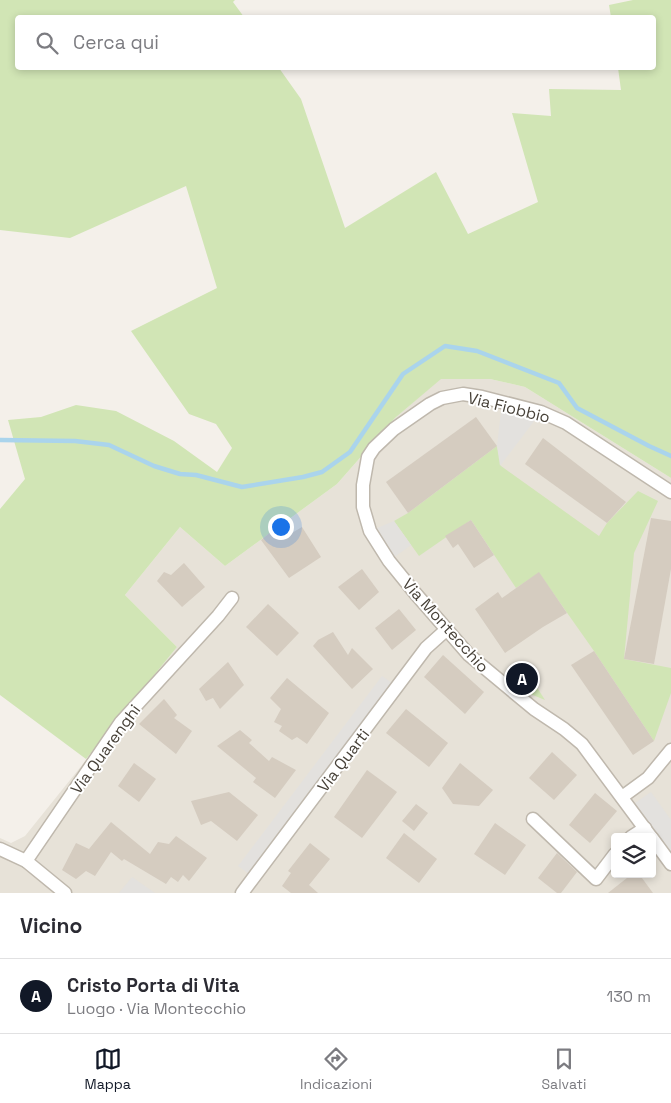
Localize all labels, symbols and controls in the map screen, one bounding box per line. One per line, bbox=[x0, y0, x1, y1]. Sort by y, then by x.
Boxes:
search box bbox=[15, 15, 656, 70]
icon: search bbox=[33, 29, 61, 57]
text: Cerca qui bbox=[73, 30, 159, 55]
street label: Via Fiobbio bbox=[466, 387, 552, 428]
your location bbox=[268, 514, 294, 540]
street label: Via Montecchio bbox=[398, 574, 493, 677]
pin: A bbox=[506, 660, 538, 698]
street label: Via Quarenghi bbox=[66, 700, 145, 798]
street label: Via Quarti bbox=[313, 724, 374, 796]
map controls bbox=[611, 833, 656, 878]
button: layers bbox=[611, 833, 656, 878]
text: Vicino bbox=[20, 912, 82, 939]
text: Cristo Porta di Vita bbox=[67, 973, 239, 998]
text: A bbox=[31, 986, 41, 1007]
text: 130 m bbox=[607, 986, 651, 1007]
text: Luogo · Via Montecchio bbox=[67, 998, 246, 1019]
tab: Mappa bbox=[85, 1045, 131, 1093]
tab: Indicazioni bbox=[300, 1045, 372, 1093]
tab: Salvati bbox=[542, 1045, 586, 1093]

